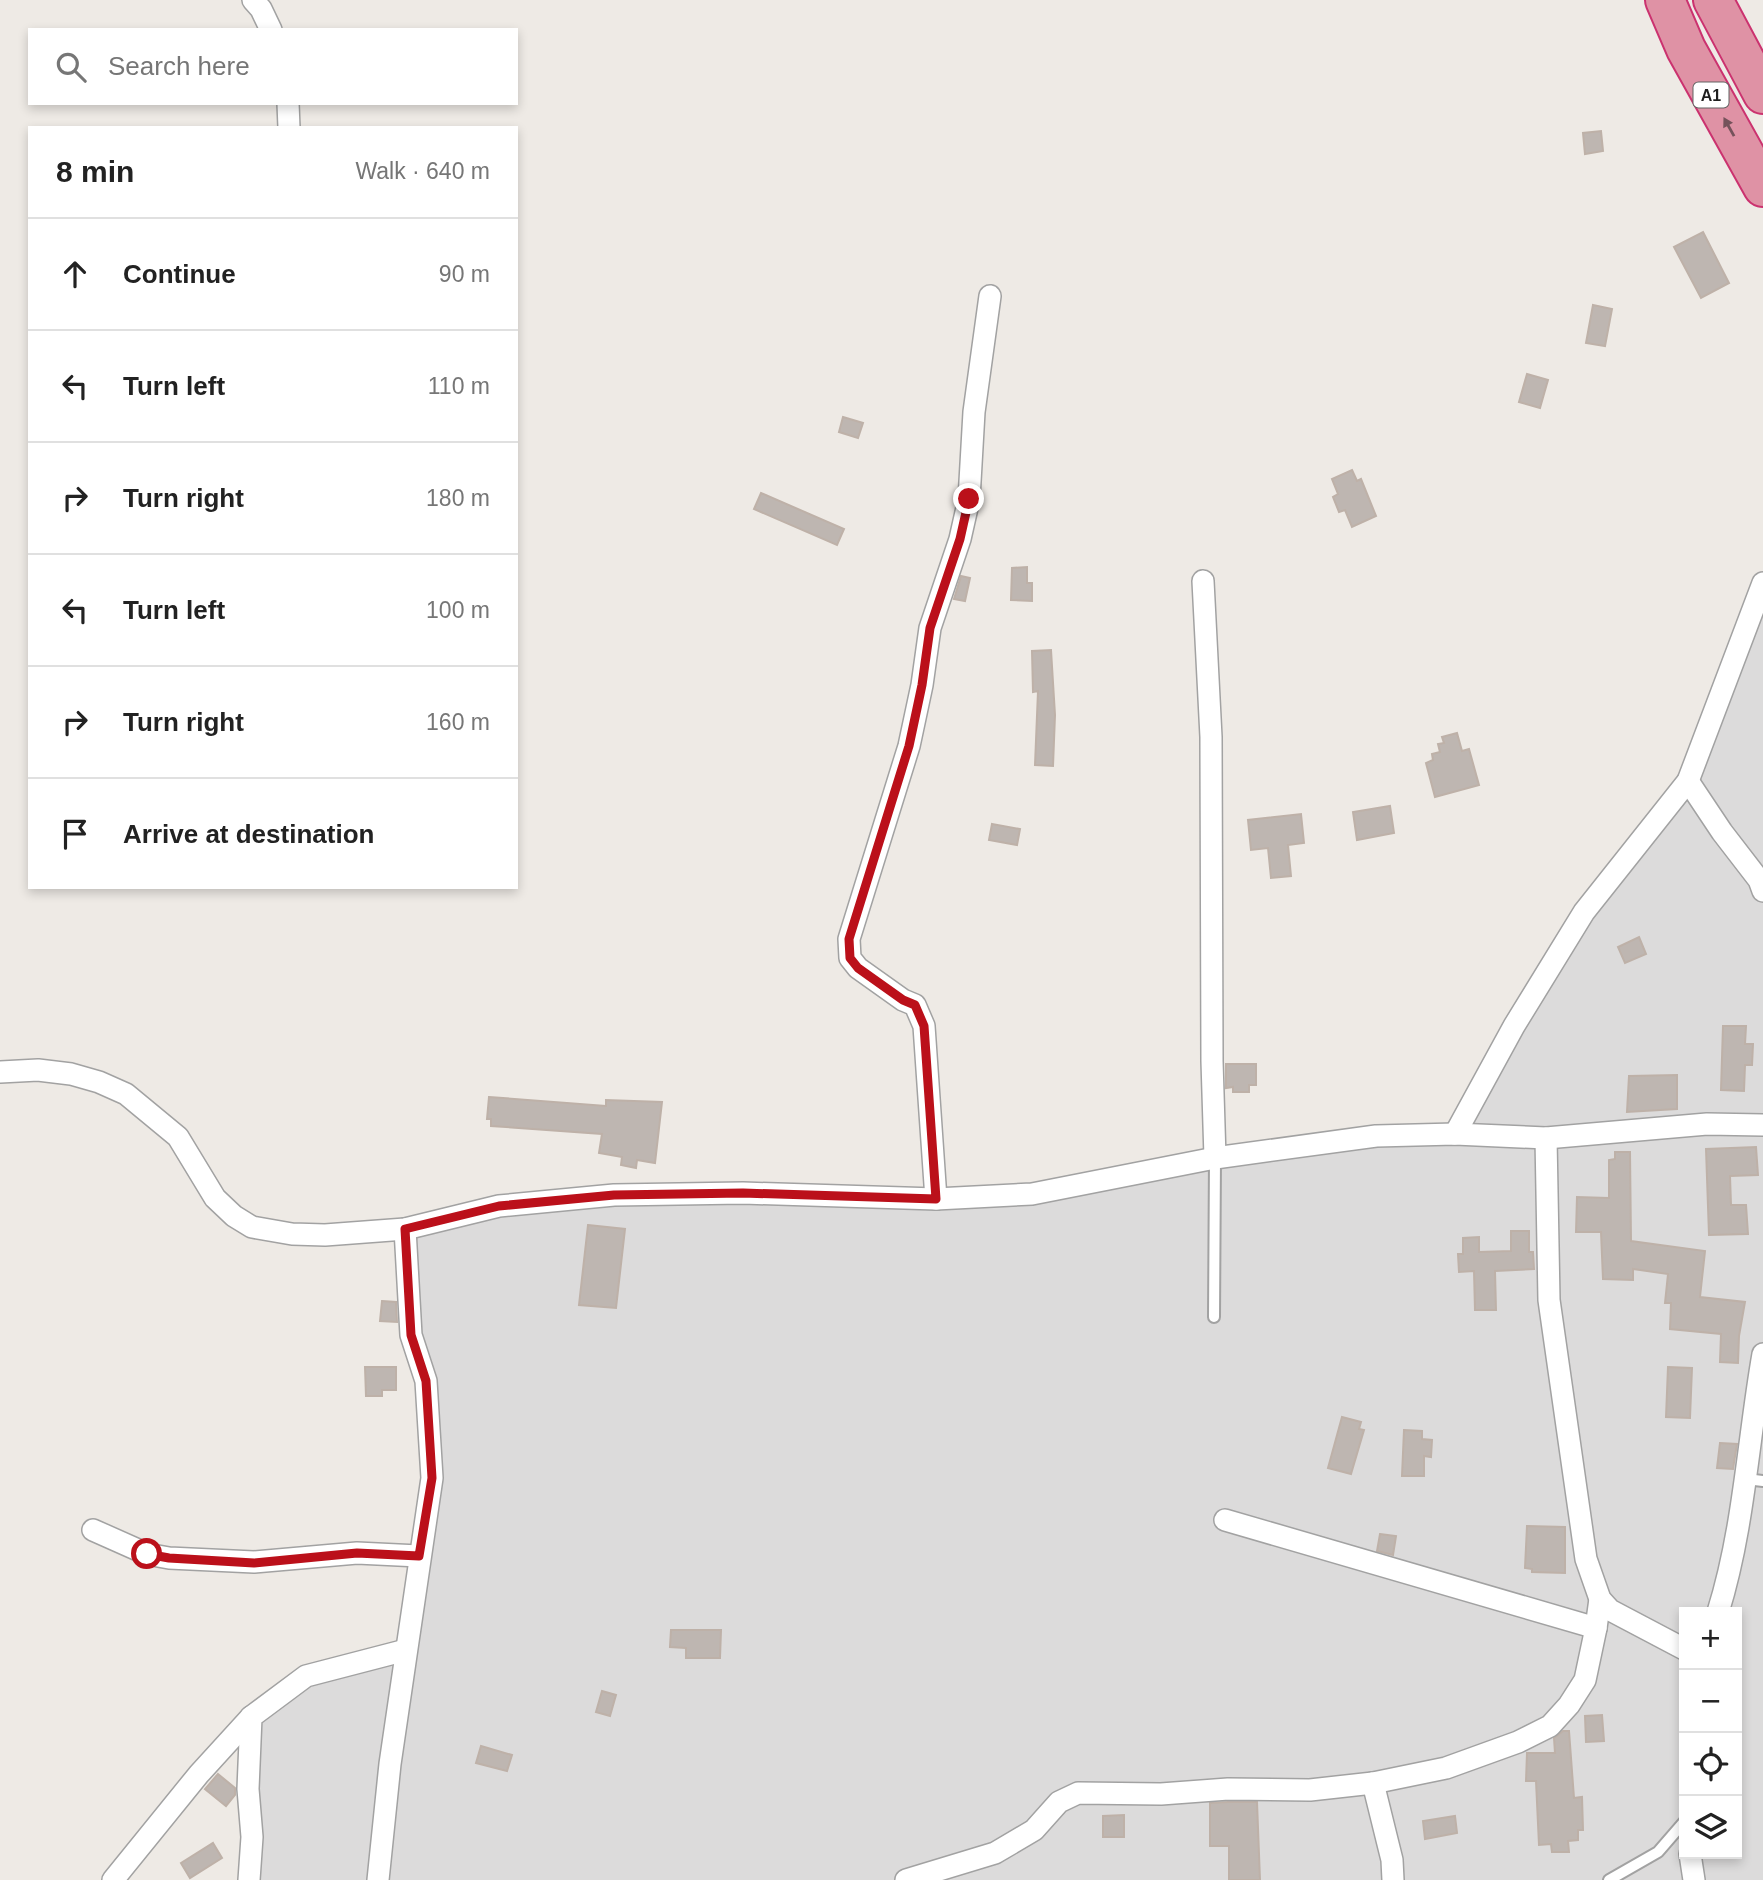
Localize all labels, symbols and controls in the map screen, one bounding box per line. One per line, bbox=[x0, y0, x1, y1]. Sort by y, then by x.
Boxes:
search box bbox=[28, 28, 518, 105]
icon: search bbox=[52, 48, 90, 86]
text: Search here bbox=[108, 51, 250, 81]
road number: A1 bbox=[1694, 82, 1728, 108]
one-way arrow bbox=[1723, 118, 1735, 137]
text: 8 min bbox=[56, 155, 134, 188]
text: Walk · 640 m bbox=[355, 158, 490, 184]
icon: ahead bbox=[56, 255, 94, 293]
text: Continue bbox=[123, 259, 236, 289]
text: 90 m bbox=[439, 261, 490, 287]
icon: left bbox=[56, 367, 94, 405]
text: Turn left bbox=[123, 371, 225, 401]
text: 110 m bbox=[428, 373, 490, 399]
icon: right bbox=[56, 479, 94, 517]
text: Turn right bbox=[123, 483, 244, 513]
route end bbox=[953, 483, 984, 514]
text: 180 m bbox=[426, 485, 490, 511]
icon: left bbox=[56, 591, 94, 629]
text: Turn left bbox=[123, 595, 225, 625]
text: 100 m bbox=[426, 597, 490, 623]
icon: right bbox=[56, 703, 94, 741]
text: Turn right bbox=[123, 707, 244, 737]
text: 160 m bbox=[426, 709, 490, 735]
icon: arrive bbox=[56, 815, 94, 853]
text: Arrive at destination bbox=[123, 819, 374, 849]
route start bbox=[131, 1538, 162, 1569]
map controls bbox=[1679, 1607, 1742, 1859]
button: + bbox=[1679, 1607, 1742, 1670]
button: − bbox=[1679, 1670, 1742, 1733]
button: locate bbox=[1679, 1733, 1742, 1796]
button: layers bbox=[1679, 1796, 1742, 1859]

